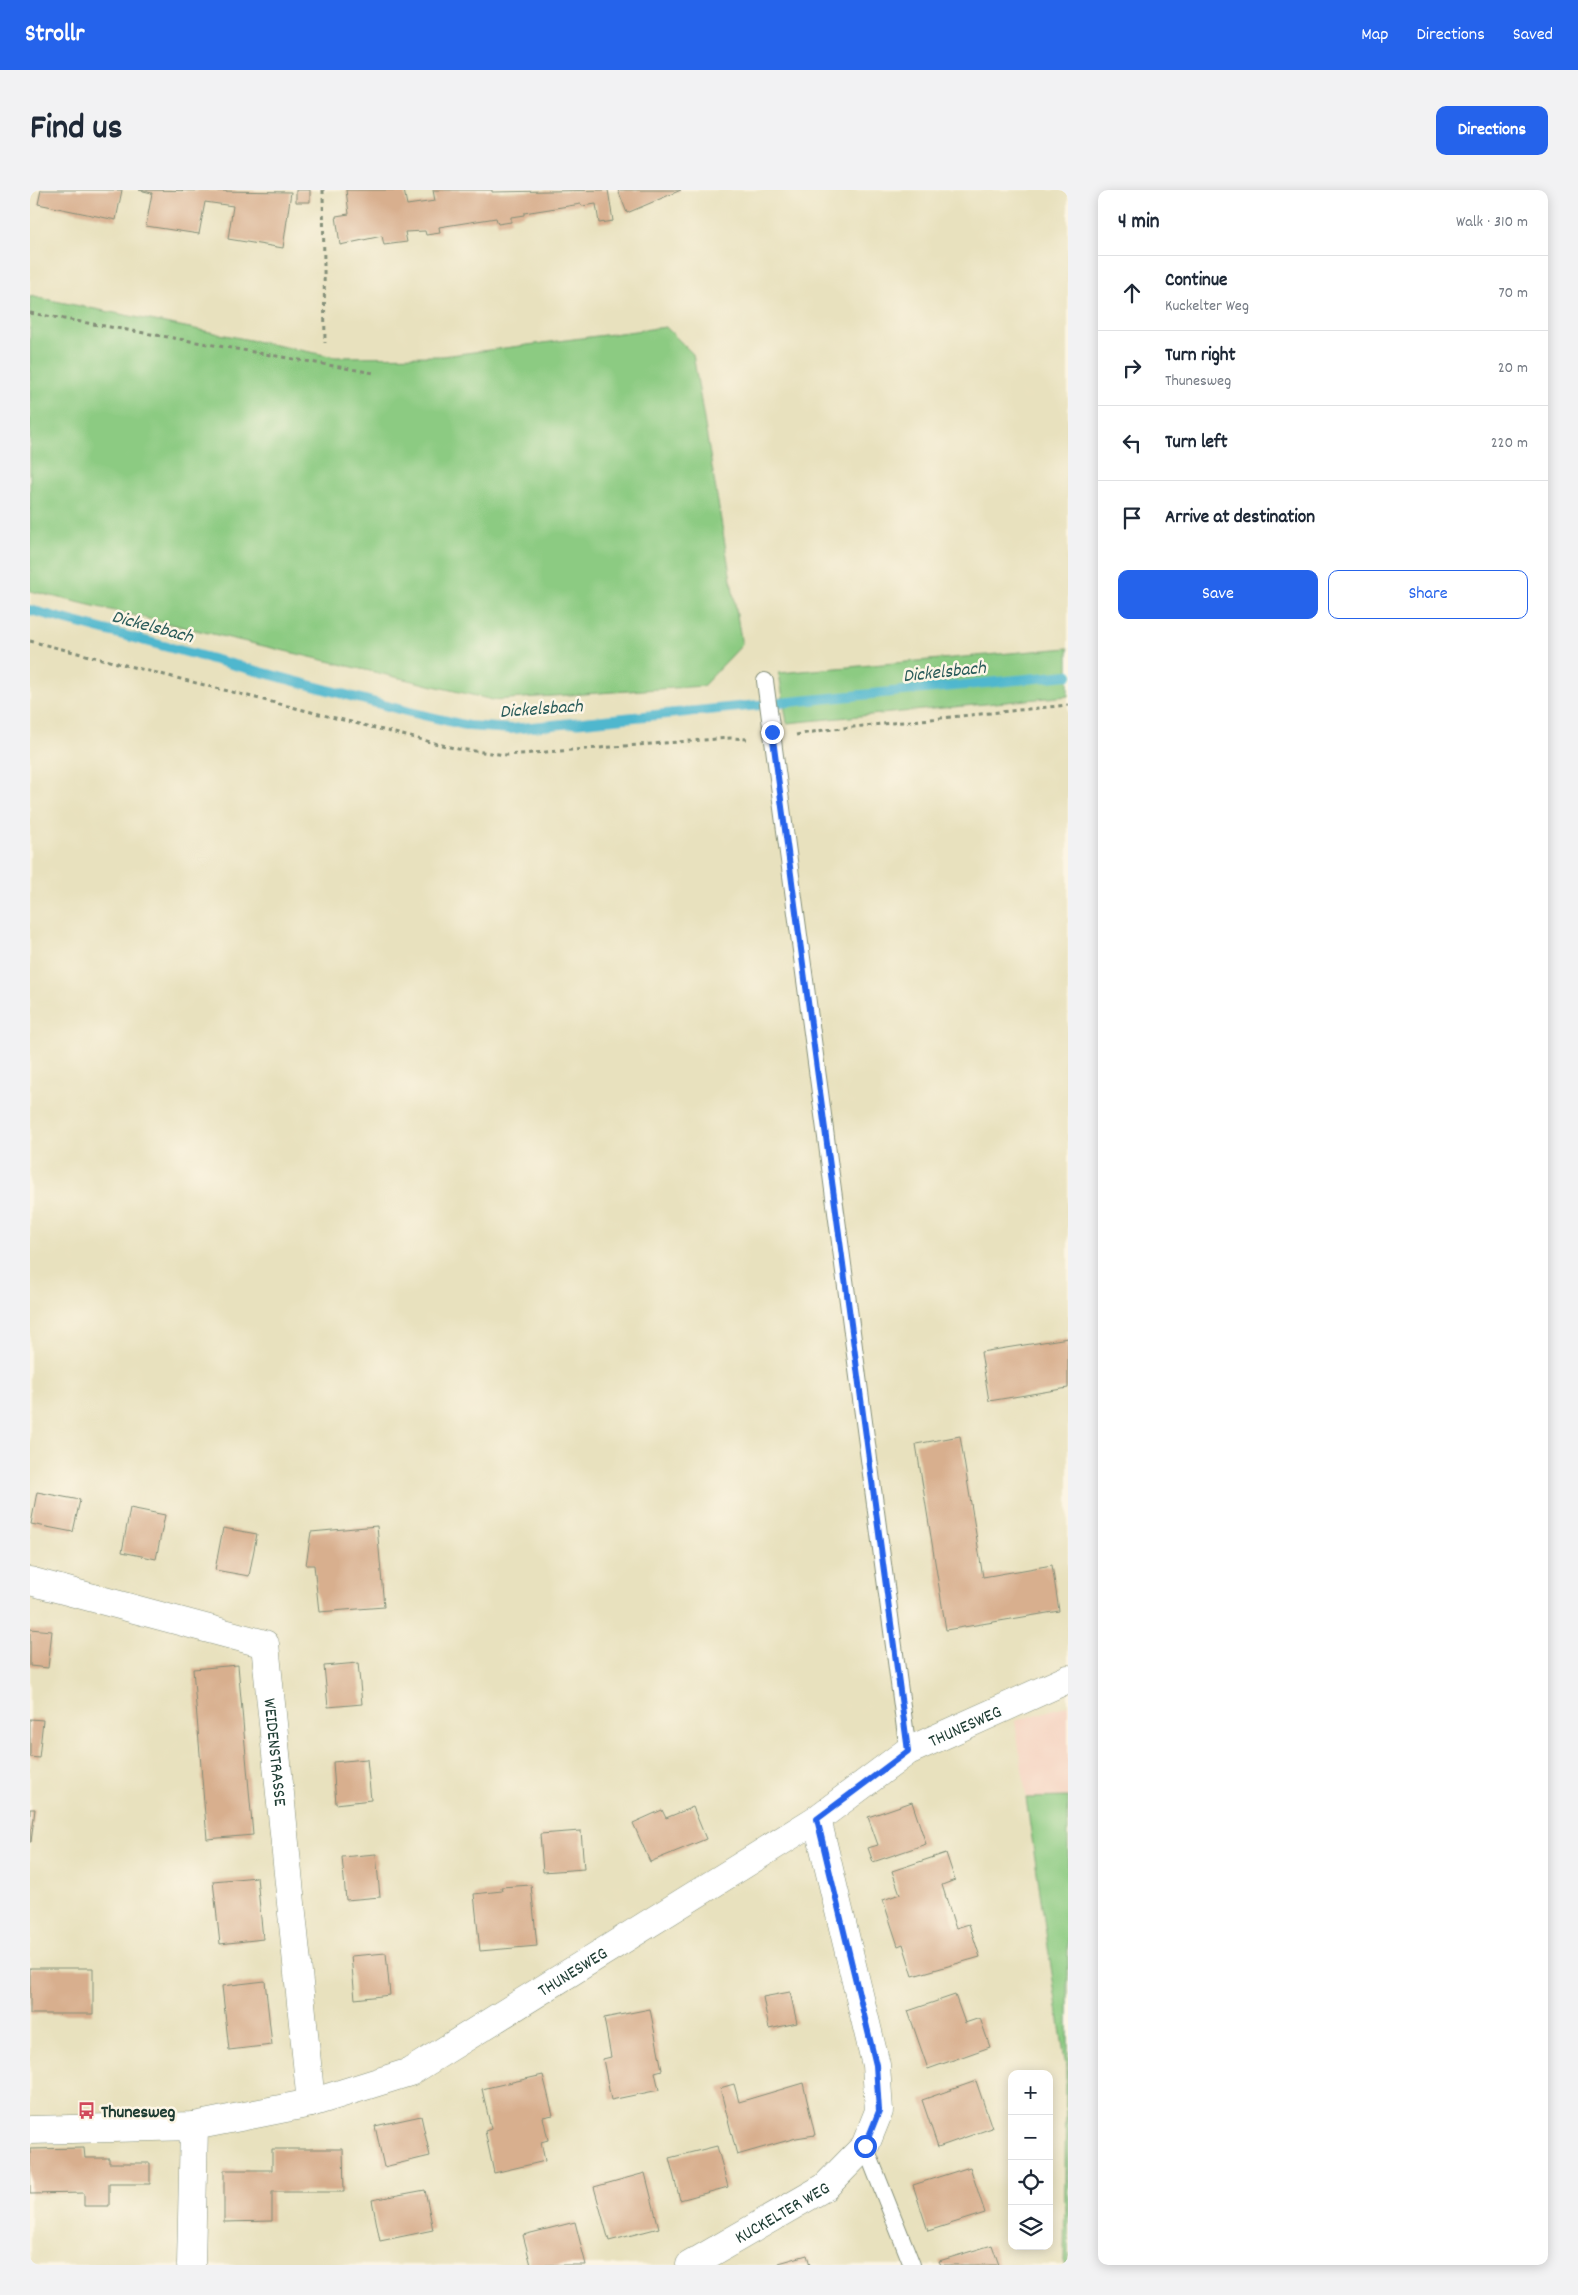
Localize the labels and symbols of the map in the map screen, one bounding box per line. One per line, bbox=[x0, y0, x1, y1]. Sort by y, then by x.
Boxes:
water label: Dickelsbach bbox=[108, 605, 197, 653]
water label: Dickelsbach bbox=[902, 656, 988, 691]
water label: Dickelsbach bbox=[499, 694, 585, 727]
route end bbox=[761, 721, 784, 744]
street label: WEIDENSTRASSE bbox=[256, 1697, 291, 1808]
street label: THUNESWEG bbox=[925, 1700, 1006, 1755]
street label: THUNESWEG bbox=[534, 1942, 613, 2004]
bus stop icon: Thunesweg bbox=[77, 2101, 97, 2121]
place label: Thunesweg bbox=[101, 2101, 176, 2126]
route start bbox=[854, 2135, 877, 2158]
street label: KUCKELTER WEG bbox=[731, 2177, 835, 2251]

